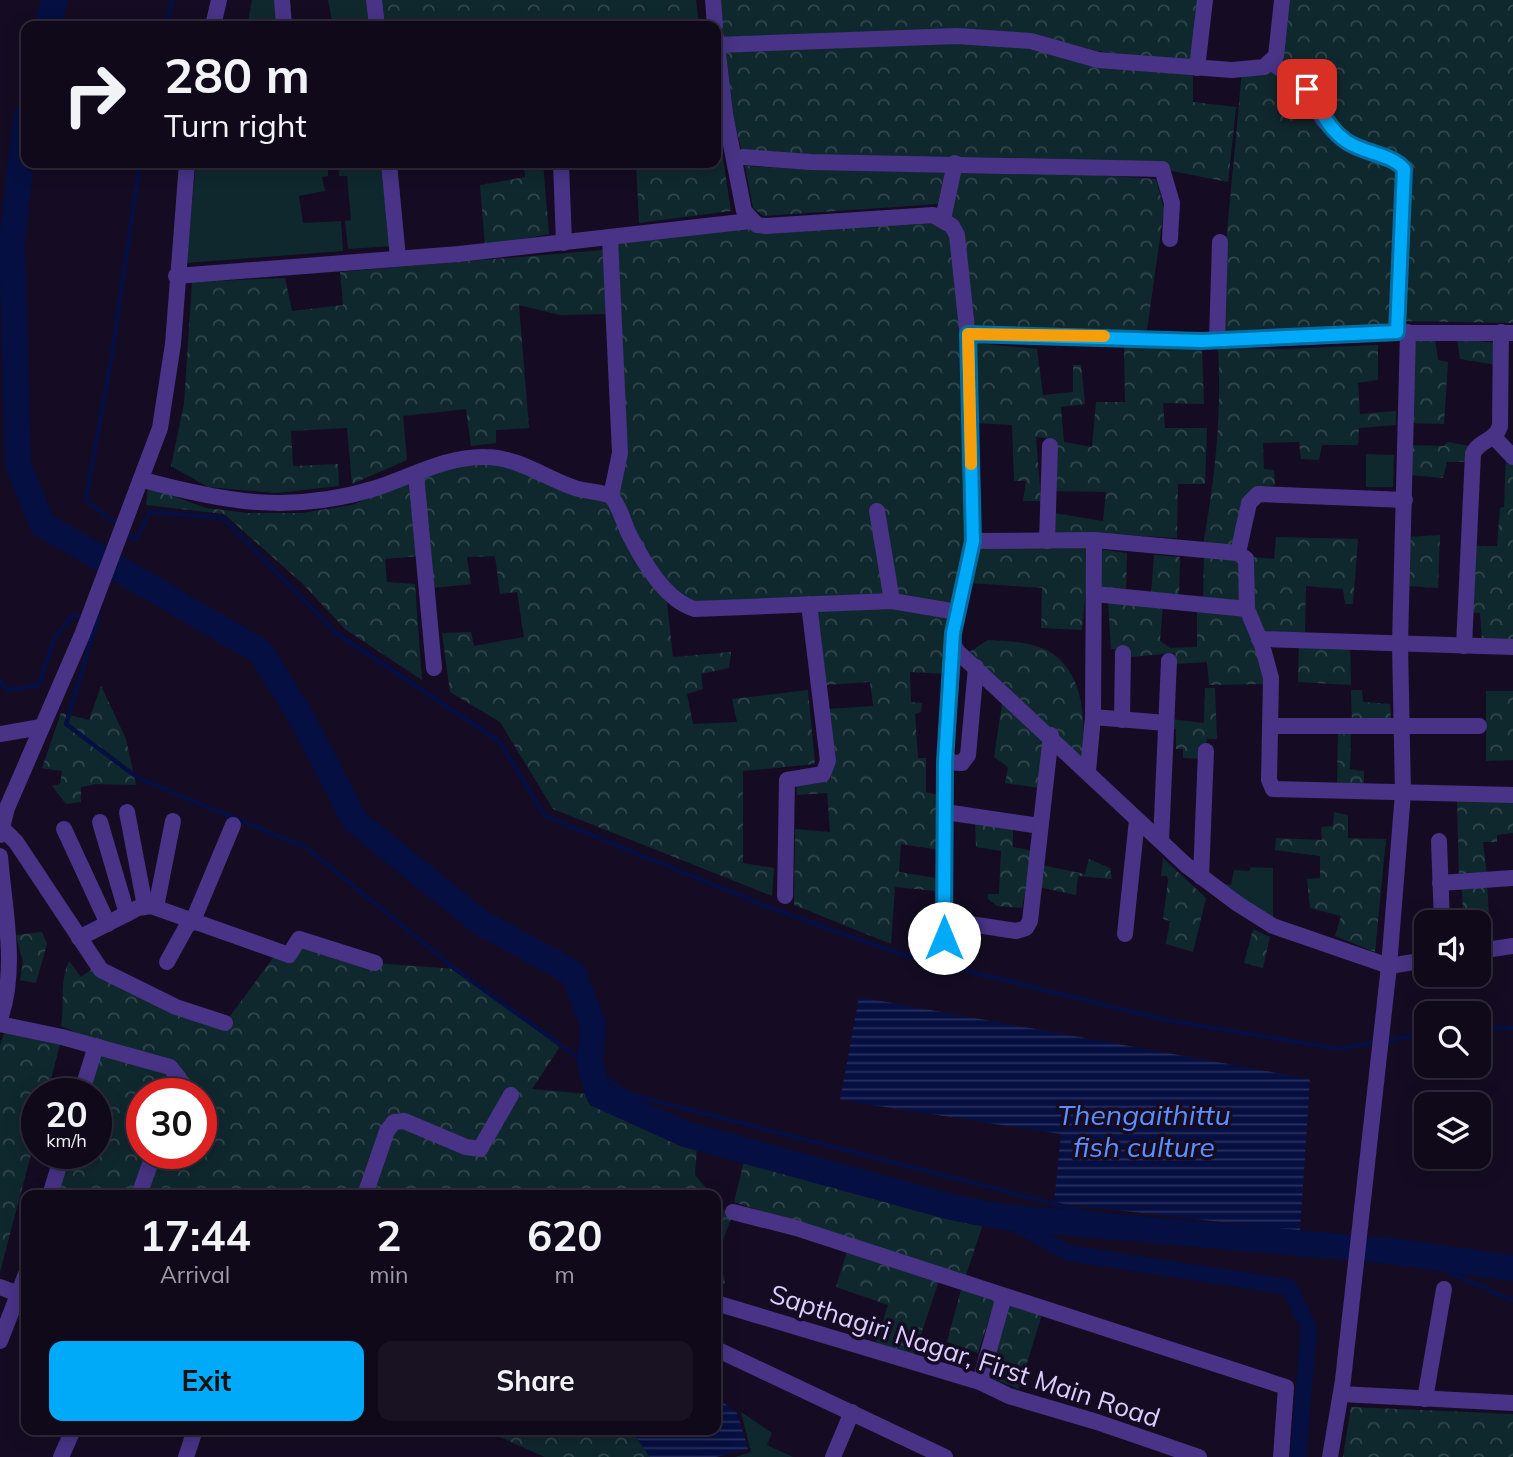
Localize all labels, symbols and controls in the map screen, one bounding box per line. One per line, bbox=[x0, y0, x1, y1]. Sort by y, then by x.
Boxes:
text: 280 m bbox=[164, 44, 310, 105]
icon: right bbox=[49, 49, 140, 140]
pin bbox=[1277, 59, 1337, 119]
icon: arrive bbox=[1288, 70, 1326, 108]
text: Turn right bbox=[164, 105, 307, 145]
position arrow bbox=[907, 901, 981, 975]
map controls bbox=[1414, 910, 1491, 1169]
button: sound bbox=[1414, 910, 1491, 987]
button: search bbox=[1414, 1001, 1491, 1078]
speed limit sign: 30 bbox=[126, 1078, 217, 1169]
text: 20 bbox=[45, 1092, 88, 1136]
button: layers bbox=[1414, 1092, 1491, 1169]
water label: Thengaithittu fish culture bbox=[1057, 1097, 1231, 1164]
text: km/h bbox=[46, 1129, 87, 1152]
text: 17:44 bbox=[140, 1209, 251, 1262]
text: 2 bbox=[376, 1209, 401, 1262]
text: 620 bbox=[527, 1209, 602, 1262]
text: Arrival bbox=[160, 1260, 230, 1289]
text: min bbox=[369, 1260, 408, 1289]
text: m bbox=[555, 1260, 575, 1289]
street label: Sapthagiri Nagar, First Main Road bbox=[766, 1277, 1164, 1434]
button: Exit bbox=[49, 1341, 364, 1421]
button: Share bbox=[378, 1341, 693, 1421]

